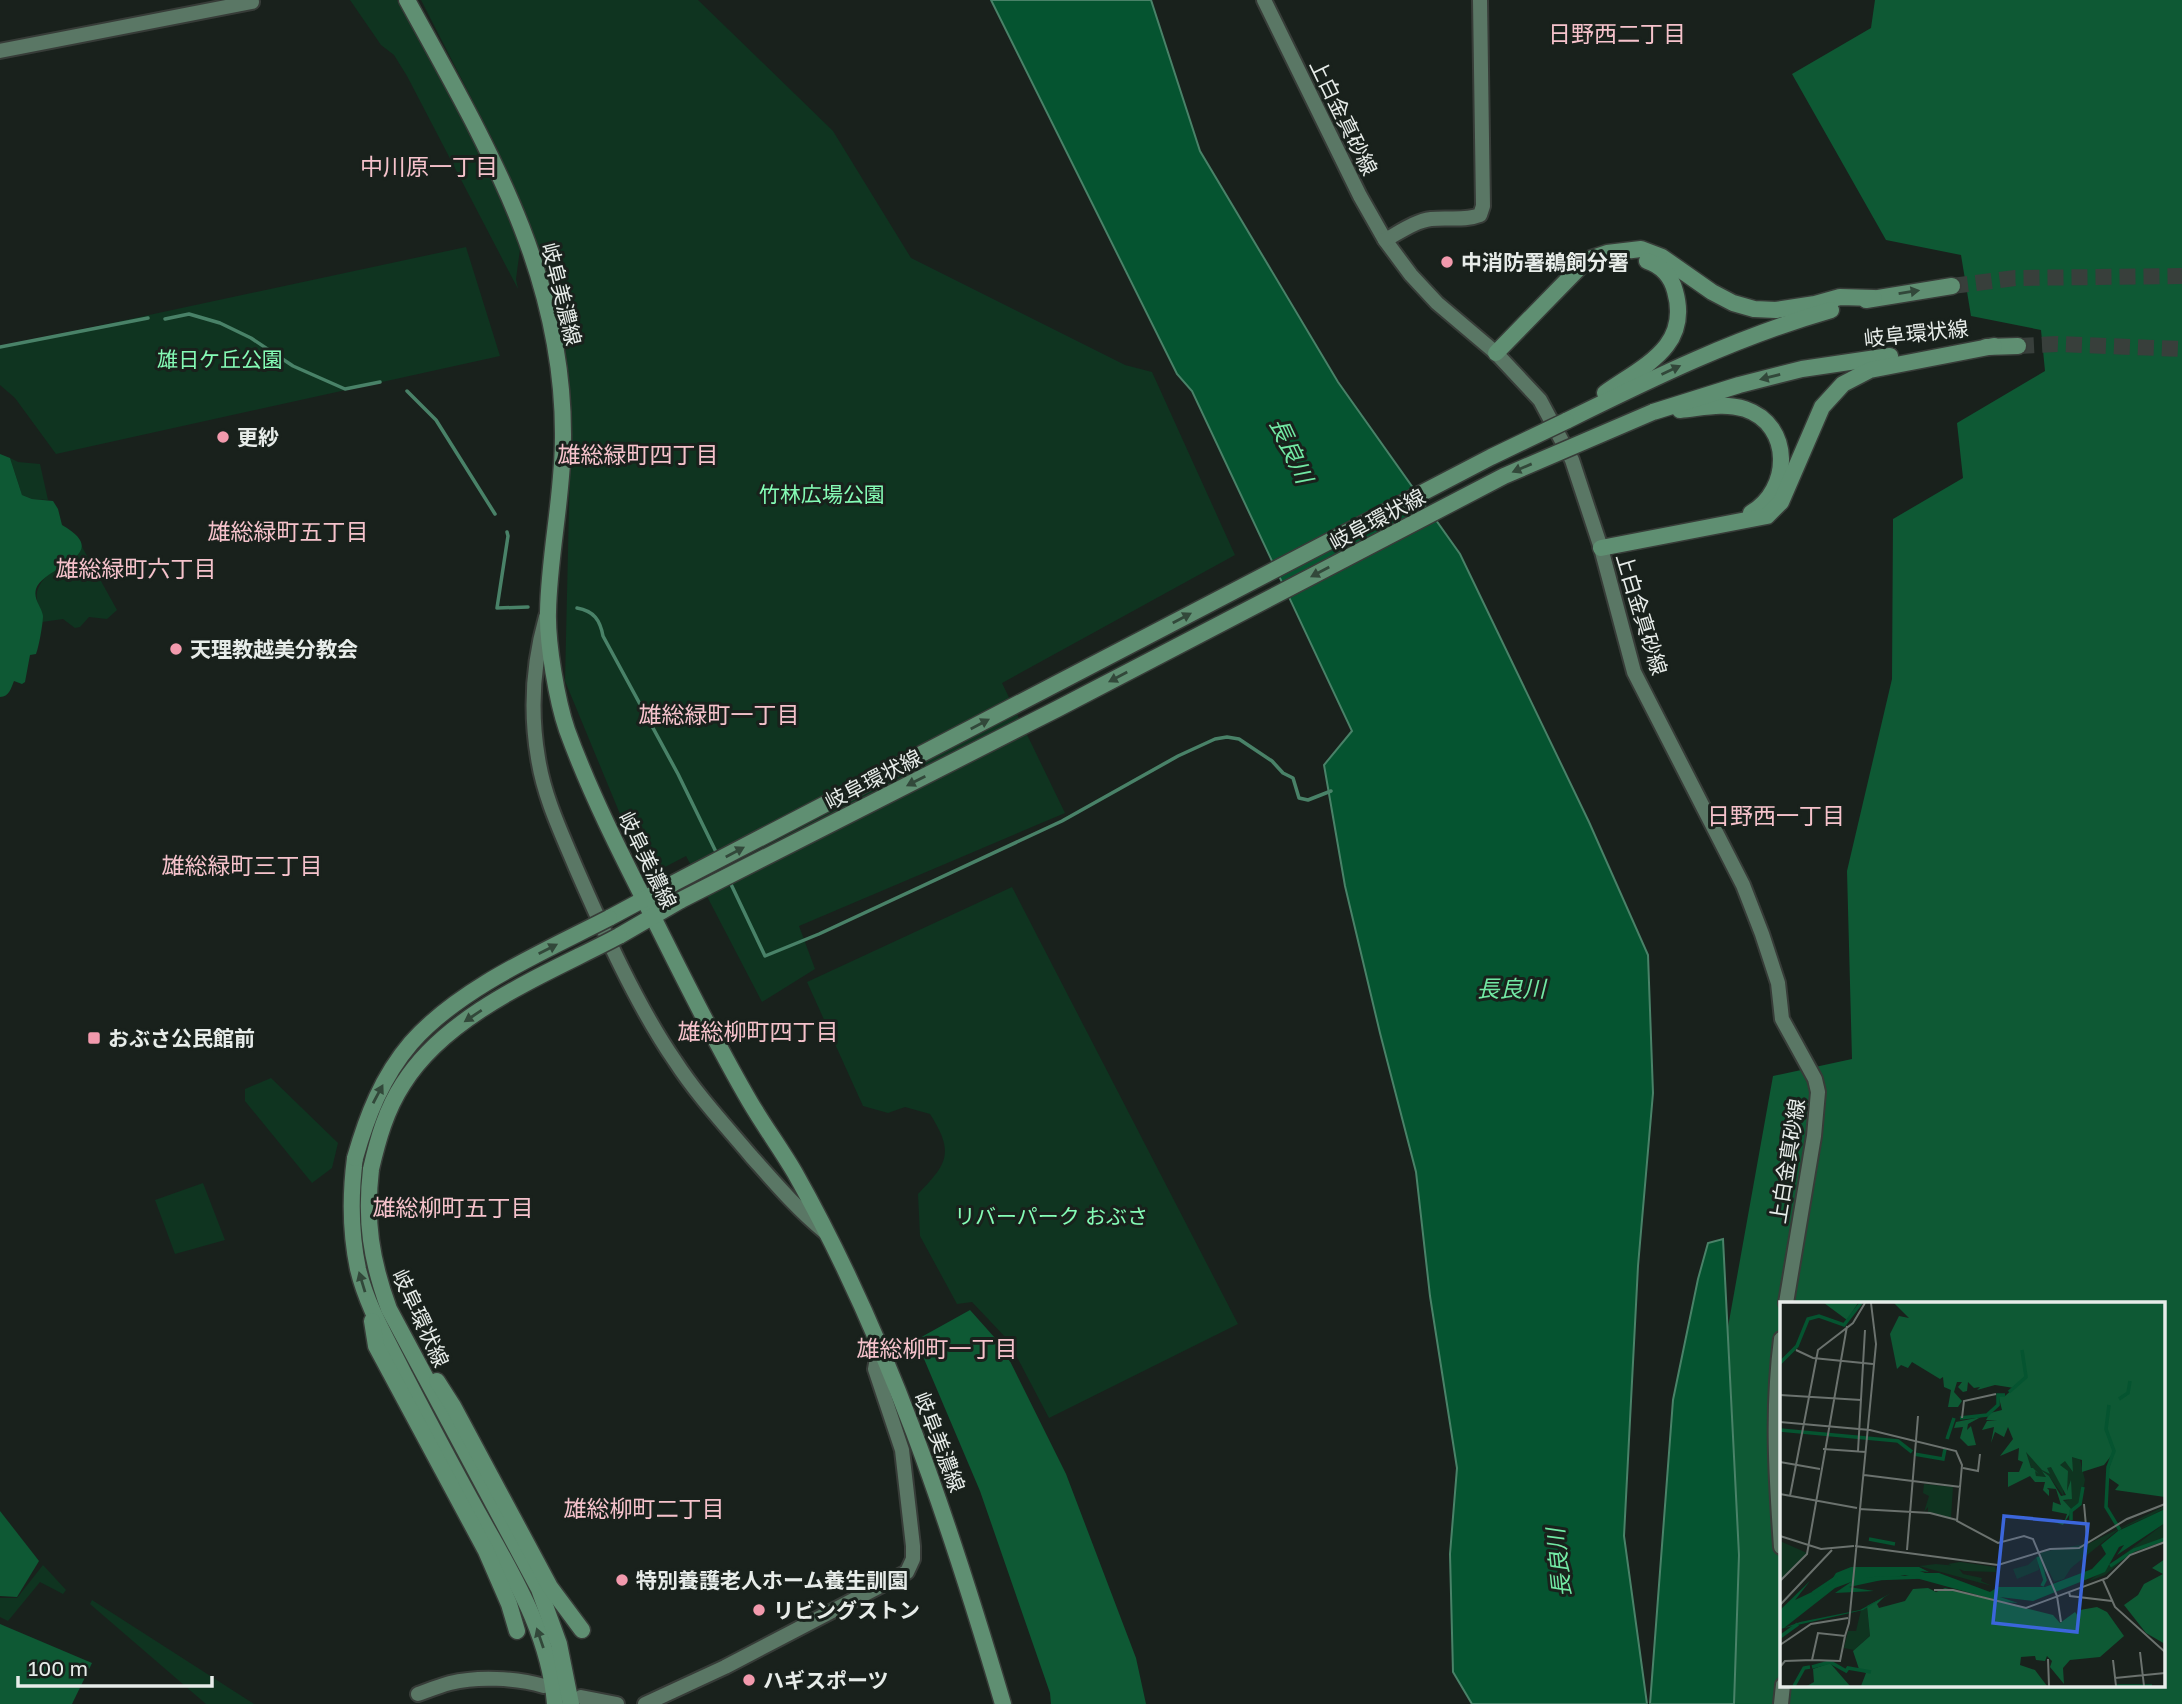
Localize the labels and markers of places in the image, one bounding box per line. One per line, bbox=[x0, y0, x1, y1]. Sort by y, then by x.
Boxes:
place label: 中消防署鵜飼分署 bbox=[1461, 249, 1629, 275]
marker: 中消防署鵜飼分署 bbox=[1439, 254, 1455, 270]
place label: 更紗 bbox=[237, 424, 279, 450]
marker: 更紗 bbox=[215, 429, 231, 445]
place label: 天理教越美分教会 bbox=[190, 636, 358, 662]
marker: 天理教越美分教会 bbox=[168, 641, 184, 657]
place label: おぶさ公民館前 bbox=[108, 1025, 255, 1051]
marker: おぶさ公民館前 bbox=[86, 1030, 102, 1046]
place label: 特別養護老人ホーム養生訓園 bbox=[636, 1567, 908, 1593]
marker: 特別養護老人ホーム養生訓園 bbox=[614, 1572, 630, 1588]
place label: リビングストン bbox=[773, 1597, 920, 1623]
marker: リビングストン bbox=[751, 1602, 767, 1618]
place label: ハギスポーツ bbox=[763, 1667, 889, 1693]
marker: ハギスポーツ bbox=[741, 1672, 757, 1688]

